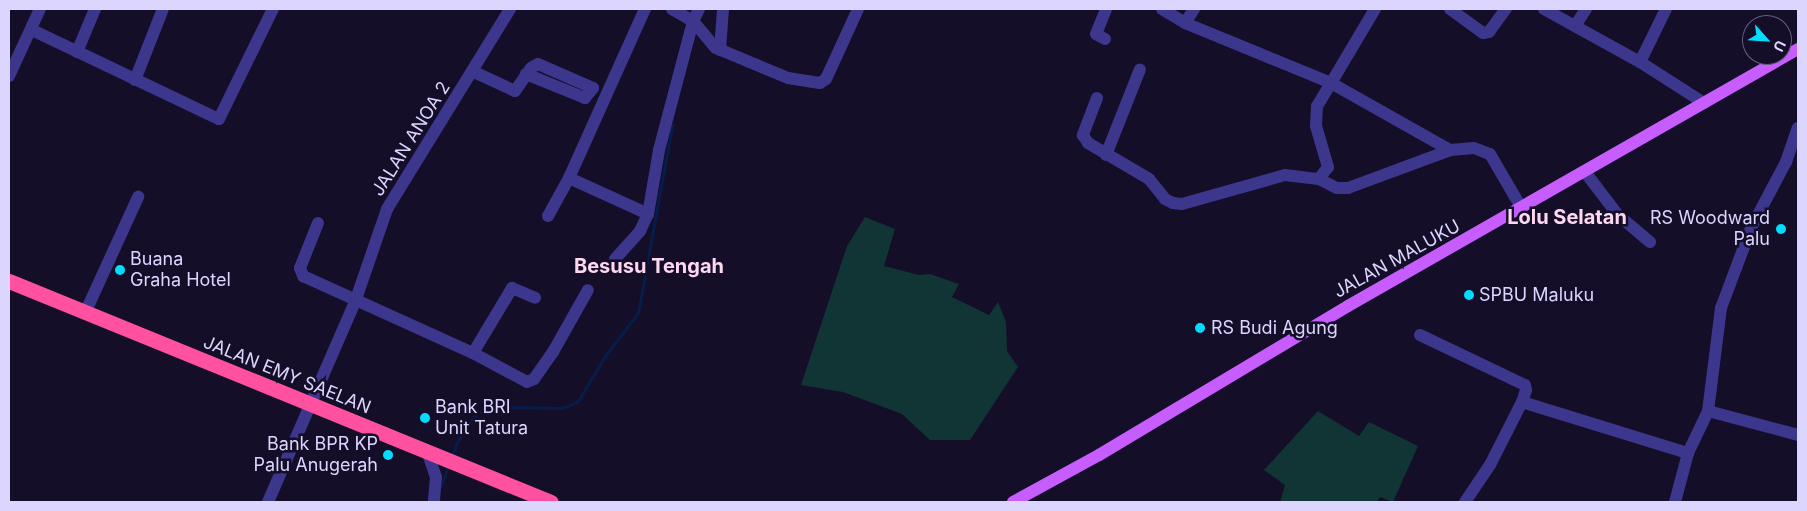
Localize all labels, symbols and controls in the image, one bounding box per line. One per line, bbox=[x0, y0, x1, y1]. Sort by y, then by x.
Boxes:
north arrow bbox=[1742, 15, 1792, 65]
text: U bbox=[1770, 38, 1790, 55]
street label: JALAN ANOA 2 bbox=[367, 78, 455, 200]
district label: Lolu Selatan bbox=[1507, 205, 1627, 229]
place label: RS Woodward Palu bbox=[1650, 208, 1770, 250]
street label: JALAN MALUKU bbox=[1330, 215, 1464, 303]
marker: RS Woodward Palu bbox=[1774, 222, 1788, 236]
place label: Buana Graha Hotel bbox=[130, 249, 231, 292]
district label: Besusu Tengah bbox=[574, 254, 724, 278]
marker: Buana Graha Hotel bbox=[114, 264, 126, 276]
place label: SPBU Maluku bbox=[1479, 284, 1594, 306]
marker: SPBU Maluku bbox=[1463, 289, 1475, 301]
place label: RS Budi Agung bbox=[1211, 317, 1338, 339]
marker: RS Budi Agung bbox=[1193, 321, 1207, 335]
street label: JALAN EMY SAELAN bbox=[200, 331, 374, 419]
place label: Bank BRI Unit Tatura bbox=[435, 397, 528, 439]
marker: Bank BRI Unit Tatura bbox=[419, 412, 431, 424]
place label: Bank BPR KP Palu Anugerah bbox=[254, 434, 378, 476]
marker: Bank BPR KP Palu Anugerah bbox=[382, 449, 394, 461]

